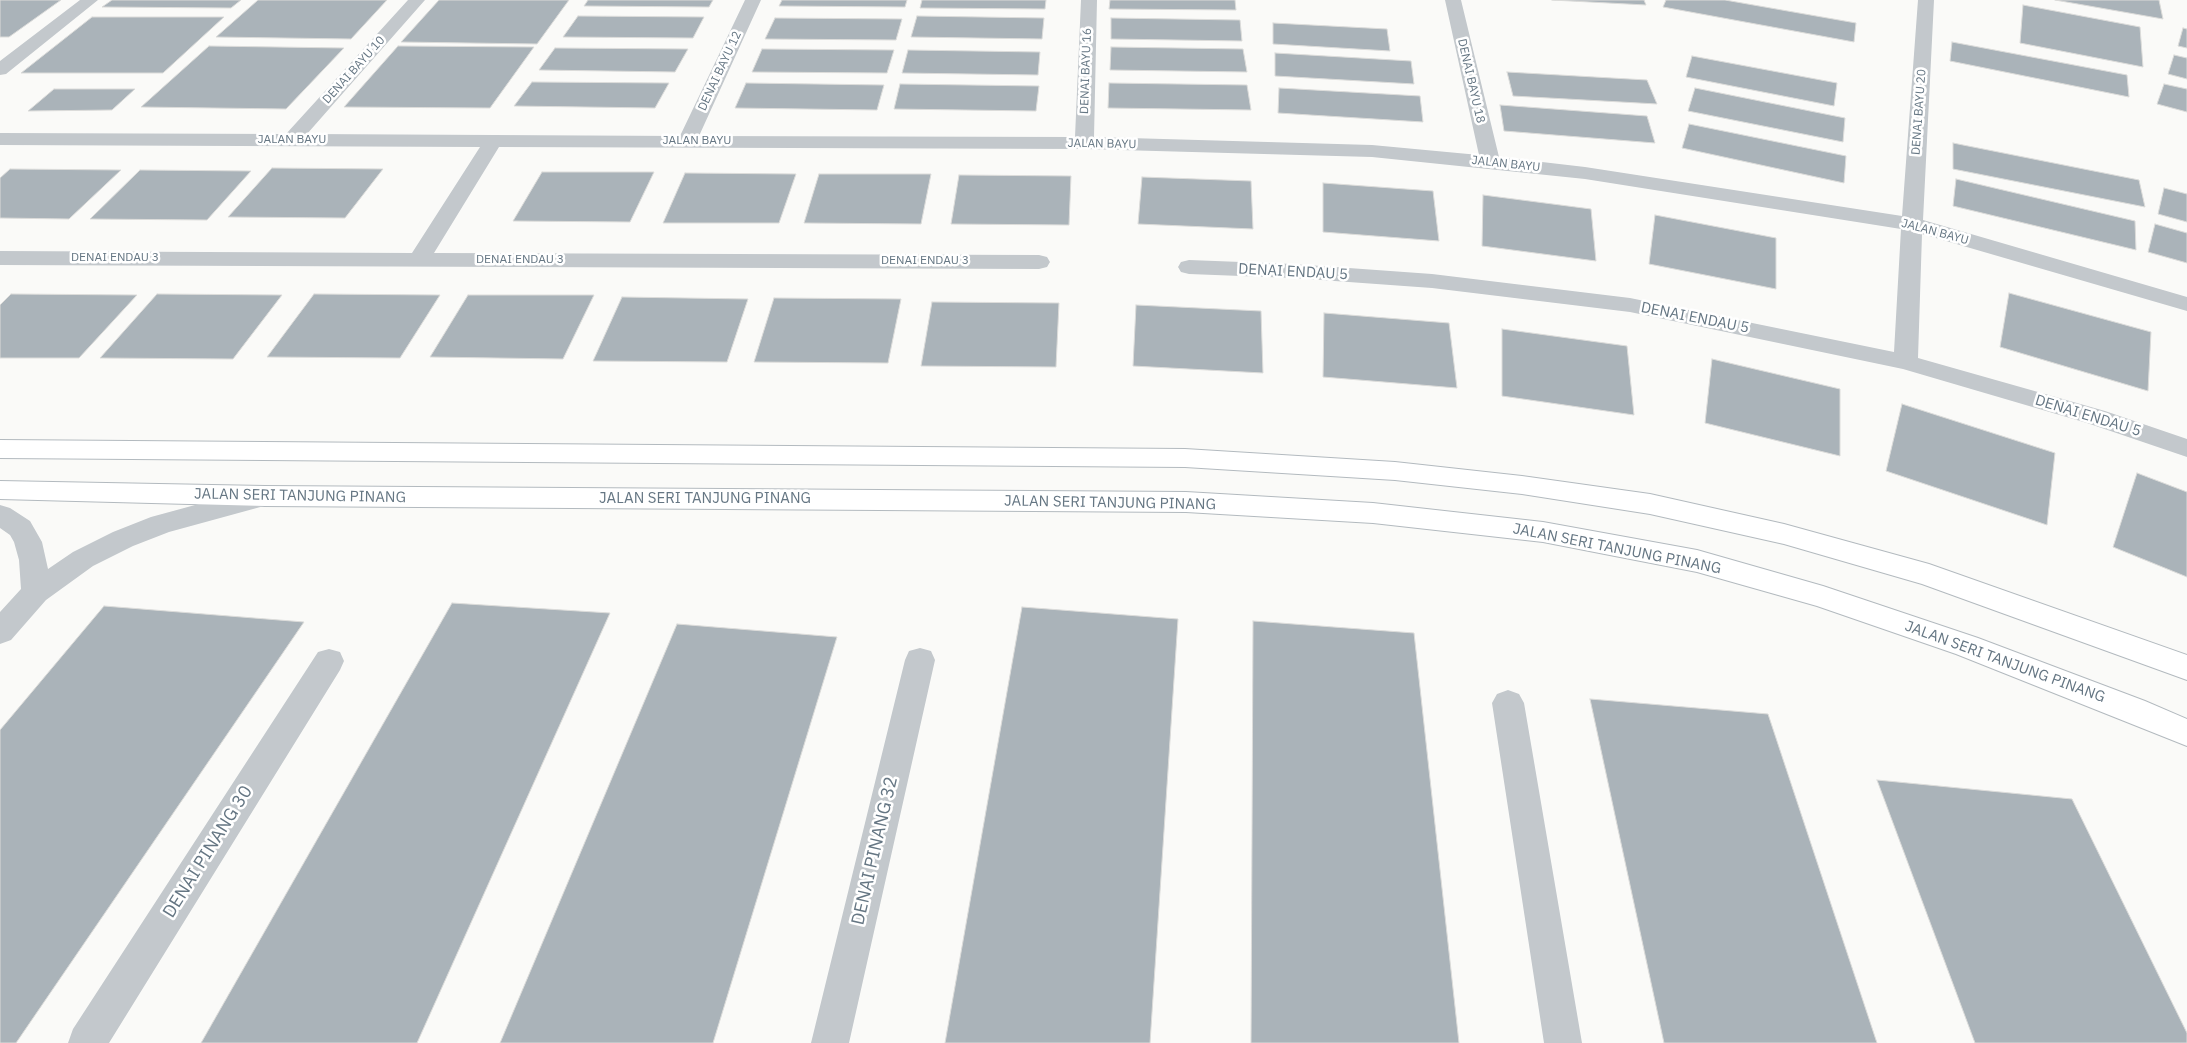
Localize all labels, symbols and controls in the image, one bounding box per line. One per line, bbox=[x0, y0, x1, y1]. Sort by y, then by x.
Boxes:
street label: DENAI BAYU 16 bbox=[1077, 28, 1095, 114]
street label: DENAI BAYU 12 bbox=[695, 29, 745, 113]
street label: DENAI BAYU 10 bbox=[320, 33, 388, 107]
street label: DENAI BAYU 18 bbox=[1454, 37, 1488, 125]
street label: DENAI BAYU 20 bbox=[1909, 69, 1929, 155]
street label: JALAN BAYU bbox=[258, 133, 326, 147]
street label: JALAN BAYU bbox=[663, 134, 731, 148]
street label: JALAN BAYU bbox=[1067, 136, 1137, 152]
street label: JALAN BAYU bbox=[1471, 153, 1541, 175]
street label: JALAN BAYU bbox=[1900, 216, 1970, 248]
street label: DENAI ENDAU 3 bbox=[71, 251, 159, 265]
street label: DENAI ENDAU 3 bbox=[476, 253, 564, 267]
street label: DENAI ENDAU 3 bbox=[881, 254, 969, 268]
street label: DENAI ENDAU 5 bbox=[1238, 260, 1348, 284]
street label: DENAI ENDAU 5 bbox=[1639, 299, 1751, 337]
street label: DENAI ENDAU 5 bbox=[2033, 391, 2143, 441]
street label: JALAN SERI TANJUNG PINANG bbox=[194, 485, 406, 507]
street label: JALAN SERI TANJUNG PINANG bbox=[599, 490, 811, 508]
street label: JALAN SERI TANJUNG PINANG bbox=[1004, 492, 1216, 514]
street label: JALAN SERI TANJUNG PINANG bbox=[1511, 520, 1723, 578]
street label: JALAN SERI TANJUNG PINANG bbox=[1902, 617, 2108, 707]
street label: DENAI PINANG 32 bbox=[847, 775, 903, 927]
street label: DENAI PINANG 30 bbox=[159, 782, 257, 922]

